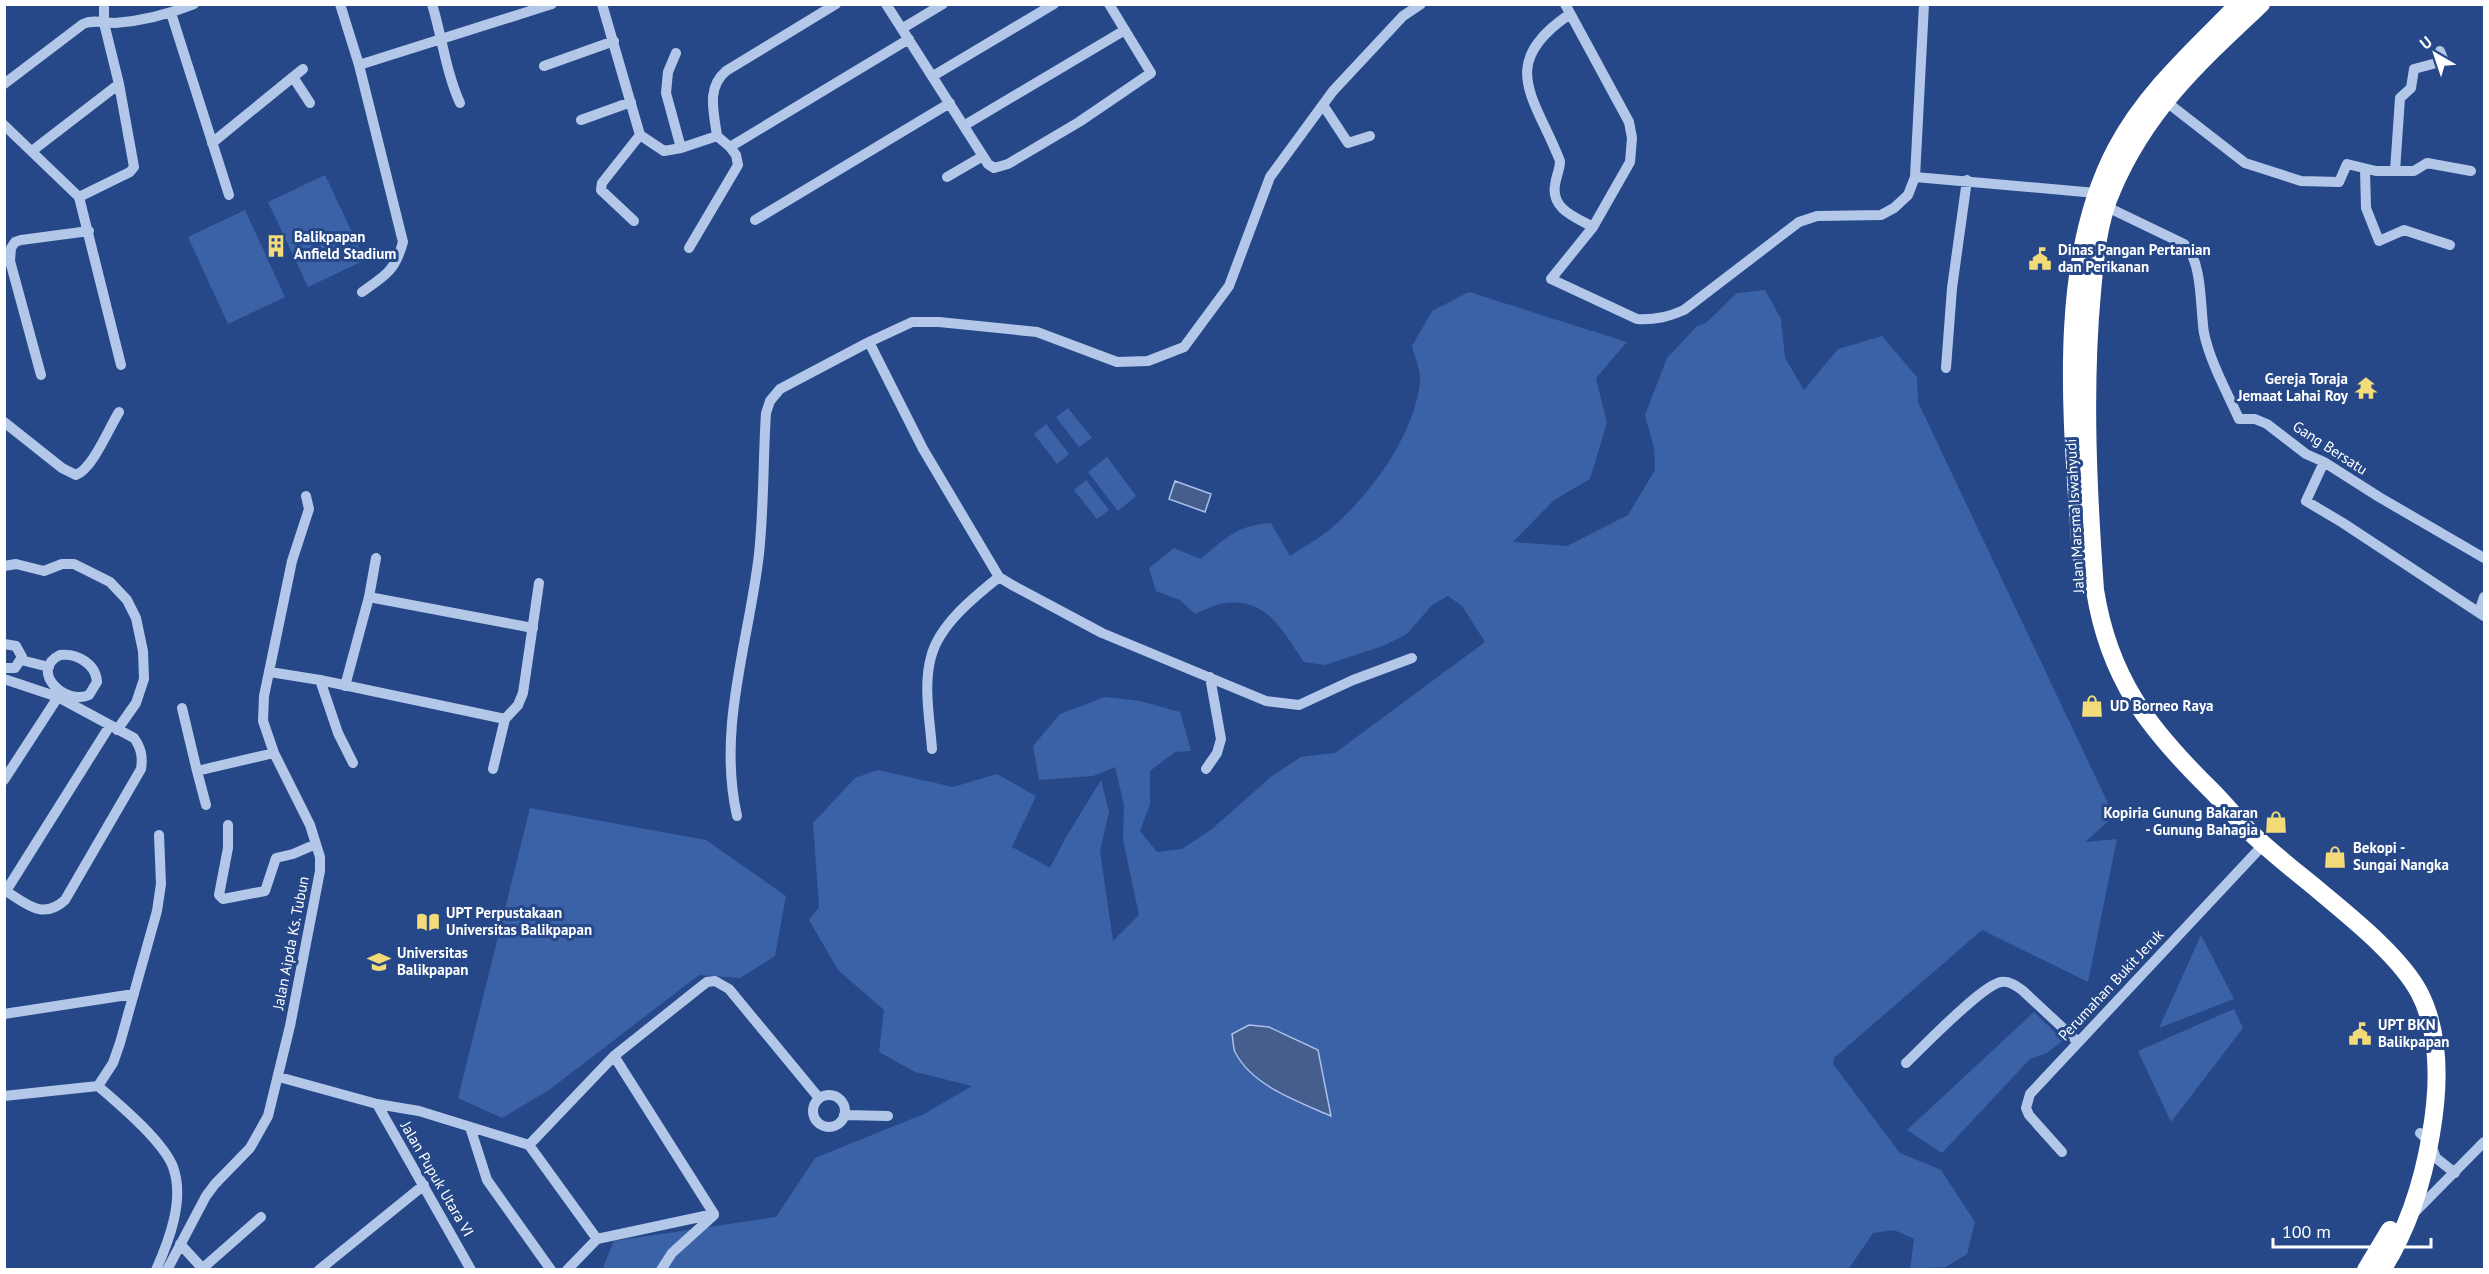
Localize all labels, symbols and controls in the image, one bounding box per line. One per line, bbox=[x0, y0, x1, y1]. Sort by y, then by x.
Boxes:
north arrow bbox=[2405, 24, 2465, 84]
text: U bbox=[2415, 31, 2436, 53]
place label: Balikpapan Anfield Stadium bbox=[294, 227, 396, 263]
building icon: Balikpapan Anfield Stadium bbox=[263, 233, 289, 259]
place label: Dinas Pangan Pertanian dan Perikanan bbox=[2058, 240, 2211, 276]
public building icon: Dinas Pangan Pertanian dan Perikanan bbox=[2027, 246, 2053, 272]
place label: Gereja Toraja Jemaat Lahai Roy bbox=[2236, 369, 2349, 405]
temple icon: Gereja Toraja Jemaat Lahai Roy bbox=[2353, 375, 2379, 401]
street label: Gang Bersatu bbox=[2289, 416, 2371, 479]
street label: Jalan Marsma Iswahyudi bbox=[2061, 438, 2088, 595]
shop icon: UD Borneo Raya bbox=[2079, 693, 2105, 719]
place label: UD Borneo Raya bbox=[2110, 696, 2214, 715]
place label: Kopiria Gunung Bakaran - Gunung Bahagia bbox=[2103, 803, 2258, 839]
shop icon: Kopiria Gunung Bakaran - Gunung Bahagia bbox=[2263, 809, 2289, 835]
place label: Bekopi - Sungai Nangka bbox=[2353, 838, 2449, 874]
shop icon: Bekopi - Sungai Nangka bbox=[2322, 844, 2348, 870]
street label: Jalan Aipda Ks. Tubun bbox=[268, 875, 313, 1012]
place label: UPT Perpustakaan Universitas Balikpapan bbox=[446, 903, 592, 939]
library icon: UPT Perpustakaan Universitas Balikpapan bbox=[415, 909, 441, 935]
street label: Perumahan Bukit Jeruk bbox=[2054, 924, 2168, 1044]
place label: Universitas Balikpapan bbox=[397, 943, 468, 979]
school or university icon: Universitas Balikpapan bbox=[366, 949, 392, 975]
place label: UPT BKN Balikpapan bbox=[2378, 1015, 2449, 1051]
public building icon: UPT BKN Balikpapan bbox=[2347, 1021, 2373, 1047]
street label: Jalan Pupuk Utara VI bbox=[396, 1117, 478, 1240]
scale bar bbox=[2273, 1211, 2430, 1249]
text: 100 m bbox=[2282, 1220, 2331, 1243]

